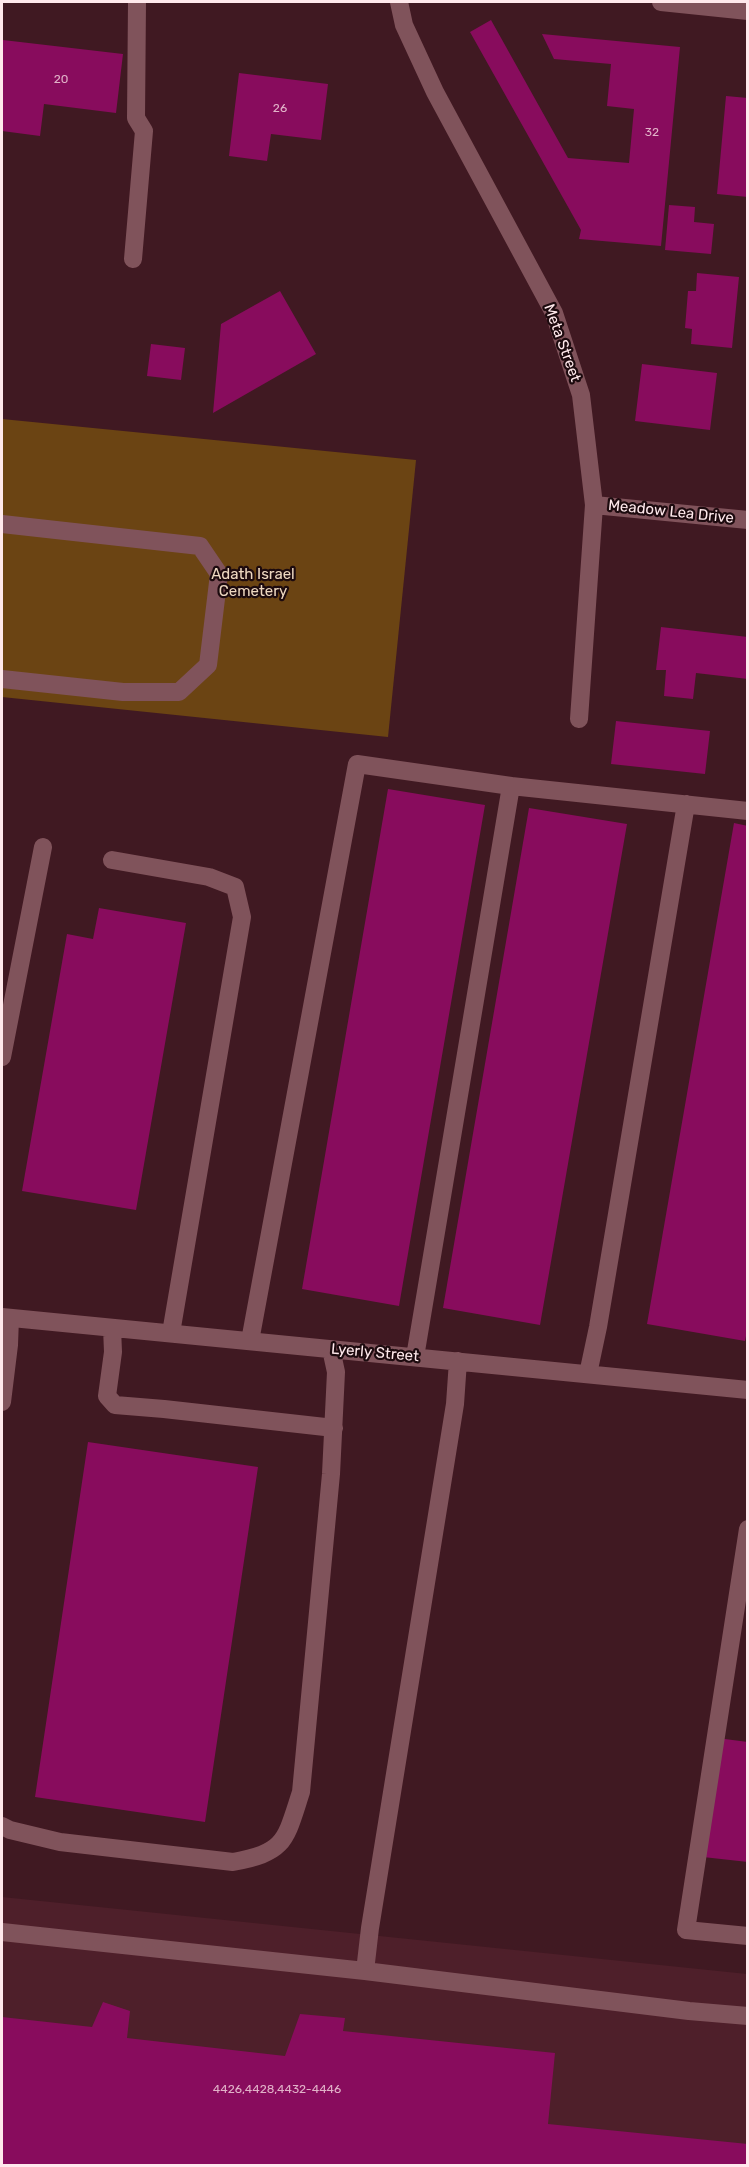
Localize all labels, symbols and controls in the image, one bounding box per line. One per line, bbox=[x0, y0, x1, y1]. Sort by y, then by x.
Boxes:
house number: 20 bbox=[54, 73, 68, 87]
house number: 26 bbox=[273, 102, 287, 116]
house number: 32 bbox=[645, 126, 659, 140]
street label: Meta Street bbox=[540, 302, 584, 384]
street label: Meadow Lea Drive bbox=[607, 496, 735, 528]
park label: Adath Israel Cemetery bbox=[211, 566, 295, 601]
street label: Lyerly Street bbox=[330, 1340, 420, 1366]
house number: 4426,4428,4432-4446 bbox=[213, 2083, 341, 2097]

